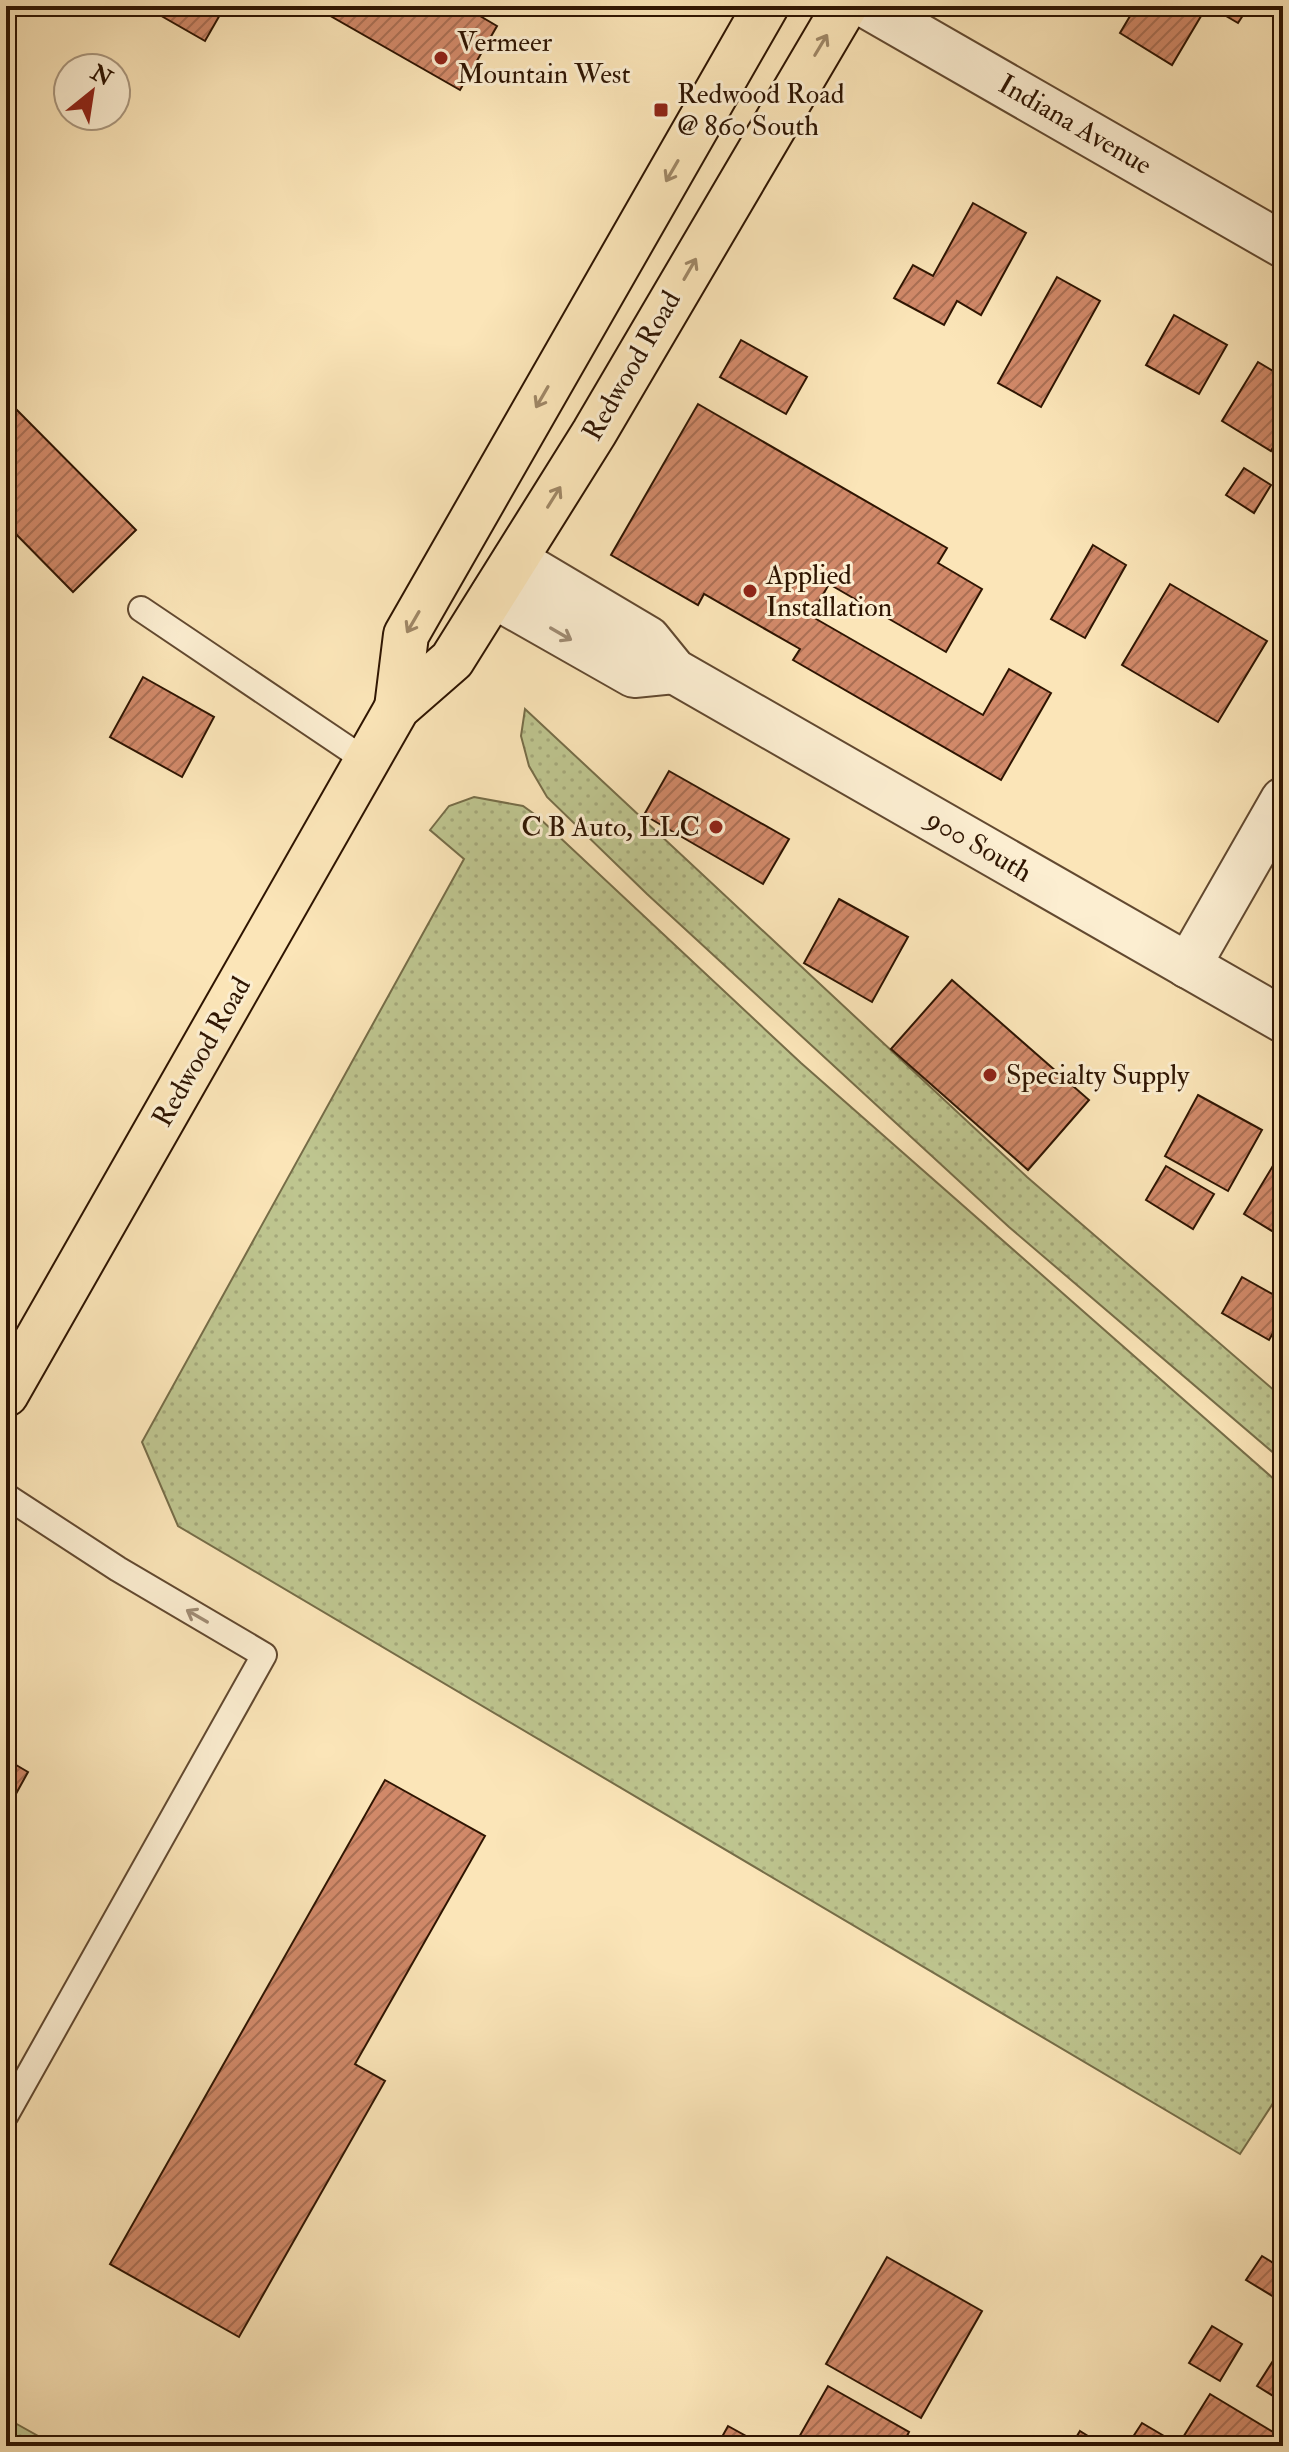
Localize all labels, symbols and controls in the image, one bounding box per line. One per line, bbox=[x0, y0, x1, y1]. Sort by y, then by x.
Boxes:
place label: Vermeer Mountain West bbox=[457, 25, 631, 92]
one-way arrow bbox=[814, 34, 830, 57]
marker: Vermeer Mountain West bbox=[432, 49, 450, 67]
north arrow bbox=[52, 52, 132, 132]
text: N bbox=[85, 58, 117, 93]
street label: Indiana Avenue bbox=[992, 67, 1158, 183]
place label: Redwood Road @ 860 South bbox=[677, 77, 845, 144]
marker: Redwood Road @ 860 South bbox=[652, 101, 670, 119]
one-way arrow bbox=[664, 159, 680, 182]
one-way arrow bbox=[682, 258, 698, 281]
street label: Redwood Road bbox=[575, 285, 689, 447]
one-way arrow bbox=[534, 384, 549, 408]
one-way arrow bbox=[547, 486, 563, 509]
place label: Applied Installation bbox=[765, 558, 892, 625]
marker: Applied Installation bbox=[741, 582, 759, 600]
one-way arrow bbox=[405, 610, 421, 633]
one-way arrow bbox=[549, 626, 572, 642]
street label: 900 South bbox=[918, 801, 1038, 890]
place label: C B Auto, LLC bbox=[521, 810, 700, 845]
marker: C B Auto, LLC bbox=[707, 818, 725, 836]
street label: Redwood Road bbox=[145, 971, 259, 1133]
place label: Specialty Supply bbox=[1006, 1058, 1190, 1093]
marker: Specialty Supply bbox=[981, 1066, 999, 1084]
one-way arrow bbox=[185, 1608, 209, 1623]

